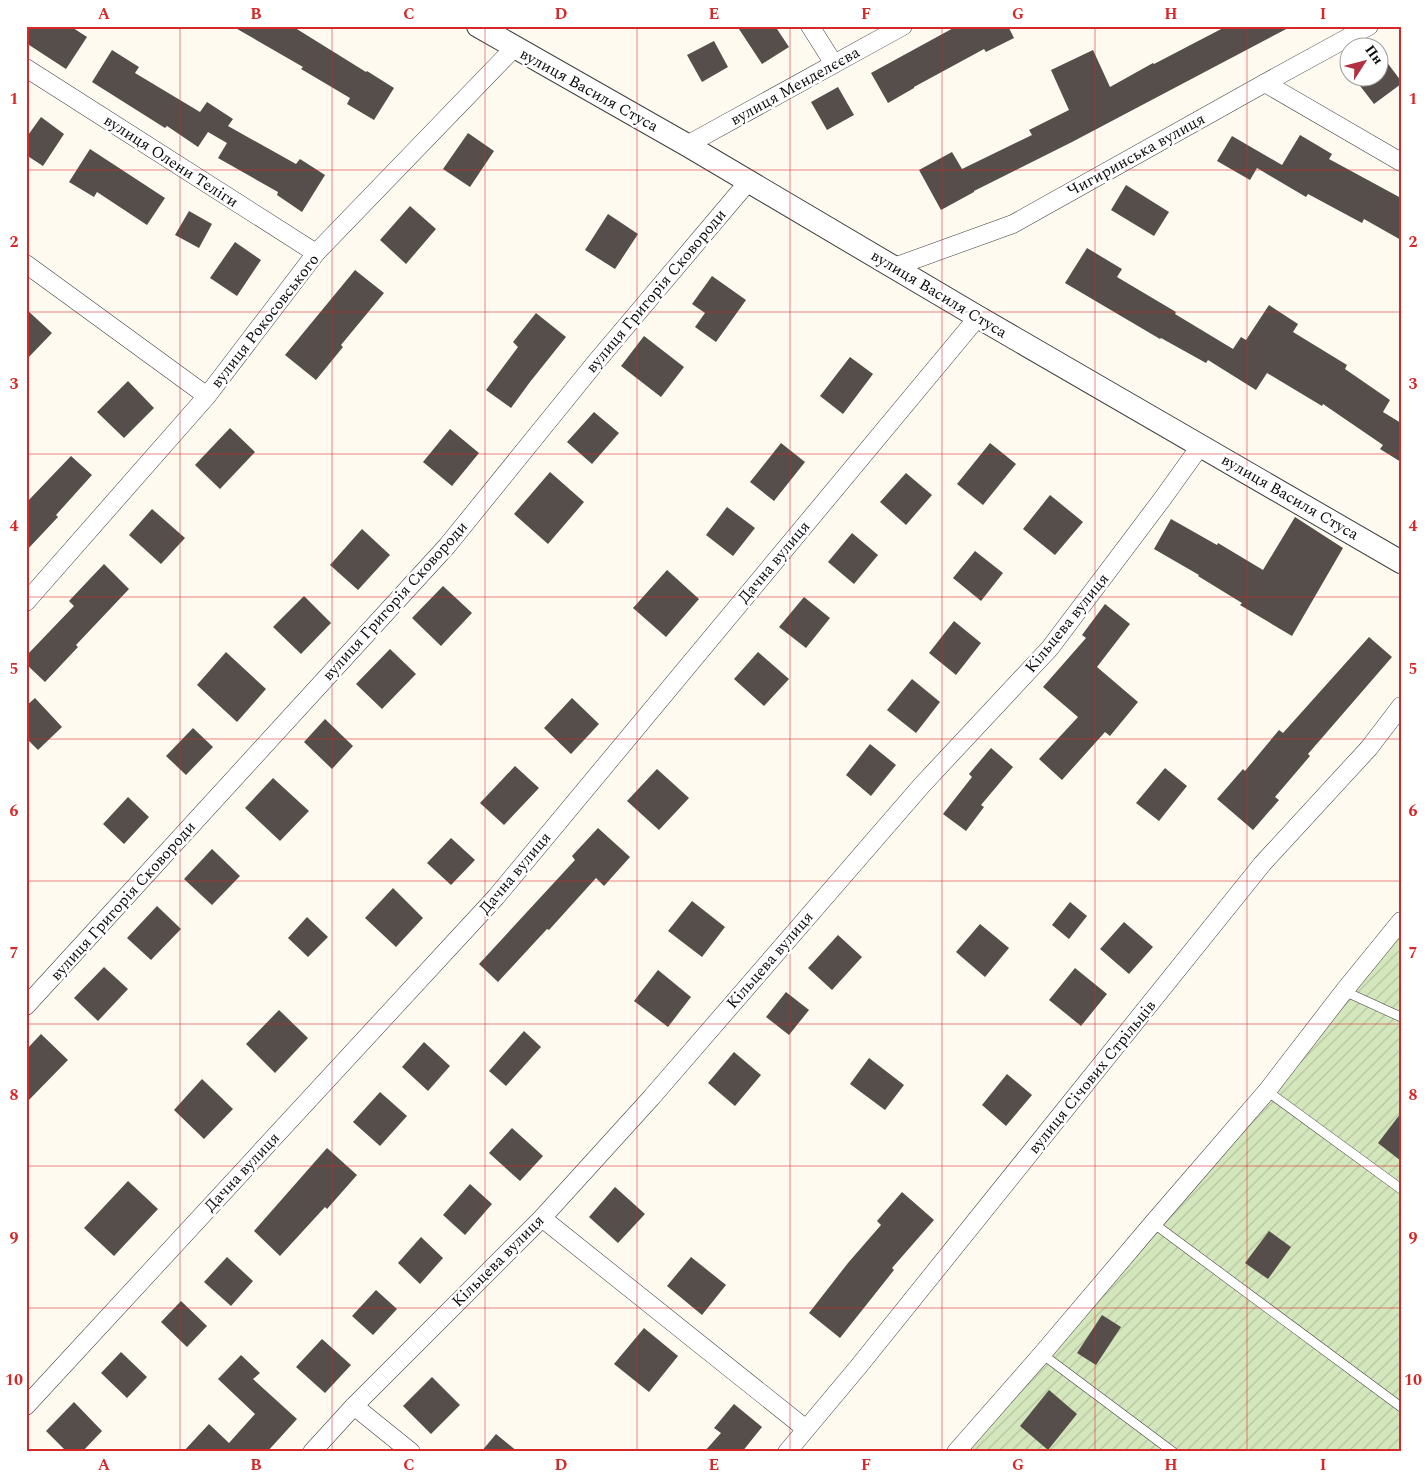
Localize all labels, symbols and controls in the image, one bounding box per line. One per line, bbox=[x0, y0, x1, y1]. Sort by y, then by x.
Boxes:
text: A bbox=[98, 2, 111, 26]
text: B bbox=[250, 2, 262, 26]
text: C bbox=[403, 2, 415, 26]
text: D bbox=[555, 2, 568, 26]
text: E bbox=[709, 2, 719, 26]
text: F bbox=[861, 2, 871, 26]
text: G bbox=[1012, 2, 1024, 26]
text: H bbox=[1164, 2, 1178, 26]
text: I bbox=[1320, 2, 1326, 26]
north arrow bbox=[1340, 38, 1390, 88]
street label: вулиця Менделєєва bbox=[726, 40, 864, 132]
text: Пн bbox=[1360, 40, 1389, 69]
street label: вулиця Василя Стуса bbox=[515, 42, 663, 138]
text: 1 bbox=[10, 87, 18, 111]
text: 1 bbox=[1409, 87, 1417, 111]
street label: Чигиринська вулиця bbox=[1063, 107, 1209, 203]
street label: вулиця Олени Теліги bbox=[99, 108, 243, 214]
street label: вулиця Григорія Сковороди bbox=[580, 204, 732, 378]
text: 2 bbox=[10, 230, 19, 254]
text: 2 bbox=[1409, 230, 1418, 254]
street label: вулиця Василя Стуса bbox=[866, 244, 1012, 344]
street label: вулиця Рокосовського bbox=[205, 249, 325, 393]
text: 3 bbox=[10, 372, 19, 396]
text: 3 bbox=[1409, 372, 1418, 396]
street label: вулиця Василя Стуса bbox=[1217, 448, 1363, 546]
text: 4 bbox=[10, 514, 19, 538]
text: 4 bbox=[1409, 514, 1418, 538]
street label: Дачна вулиця bbox=[732, 515, 816, 609]
street label: вулиця Григорія Сковороди bbox=[317, 516, 473, 686]
street label: Кільцева вулиця bbox=[1019, 568, 1115, 678]
text: 5 bbox=[10, 657, 18, 681]
text: 5 bbox=[1409, 657, 1417, 681]
text: 6 bbox=[10, 799, 19, 823]
text: 6 bbox=[1409, 799, 1418, 823]
street label: вулиця Григорія Сковороди bbox=[45, 816, 201, 986]
street label: Дачна вулиця bbox=[473, 826, 557, 920]
street label: Кільцева вулиця bbox=[721, 906, 819, 1014]
text: 7 bbox=[10, 941, 19, 965]
text: 7 bbox=[1409, 941, 1418, 965]
street label: вулиця Січових Стрільців bbox=[1022, 995, 1162, 1159]
text: 8 bbox=[10, 1083, 19, 1107]
text: 8 bbox=[1409, 1083, 1418, 1107]
street label: Дачна вулиця bbox=[199, 1127, 285, 1217]
street label: Кільцева вулиця bbox=[446, 1209, 550, 1313]
text: 9 bbox=[10, 1226, 19, 1250]
text: 9 bbox=[1409, 1226, 1418, 1250]
text: 10 bbox=[5, 1368, 23, 1392]
text: 10 bbox=[1404, 1368, 1422, 1392]
text: A bbox=[98, 1453, 111, 1477]
text: B bbox=[250, 1453, 262, 1477]
text: C bbox=[403, 1453, 415, 1477]
text: D bbox=[555, 1453, 568, 1477]
text: E bbox=[709, 1453, 719, 1477]
text: F bbox=[861, 1453, 871, 1477]
text: G bbox=[1012, 1453, 1024, 1477]
text: H bbox=[1164, 1453, 1178, 1477]
text: I bbox=[1320, 1453, 1326, 1477]

